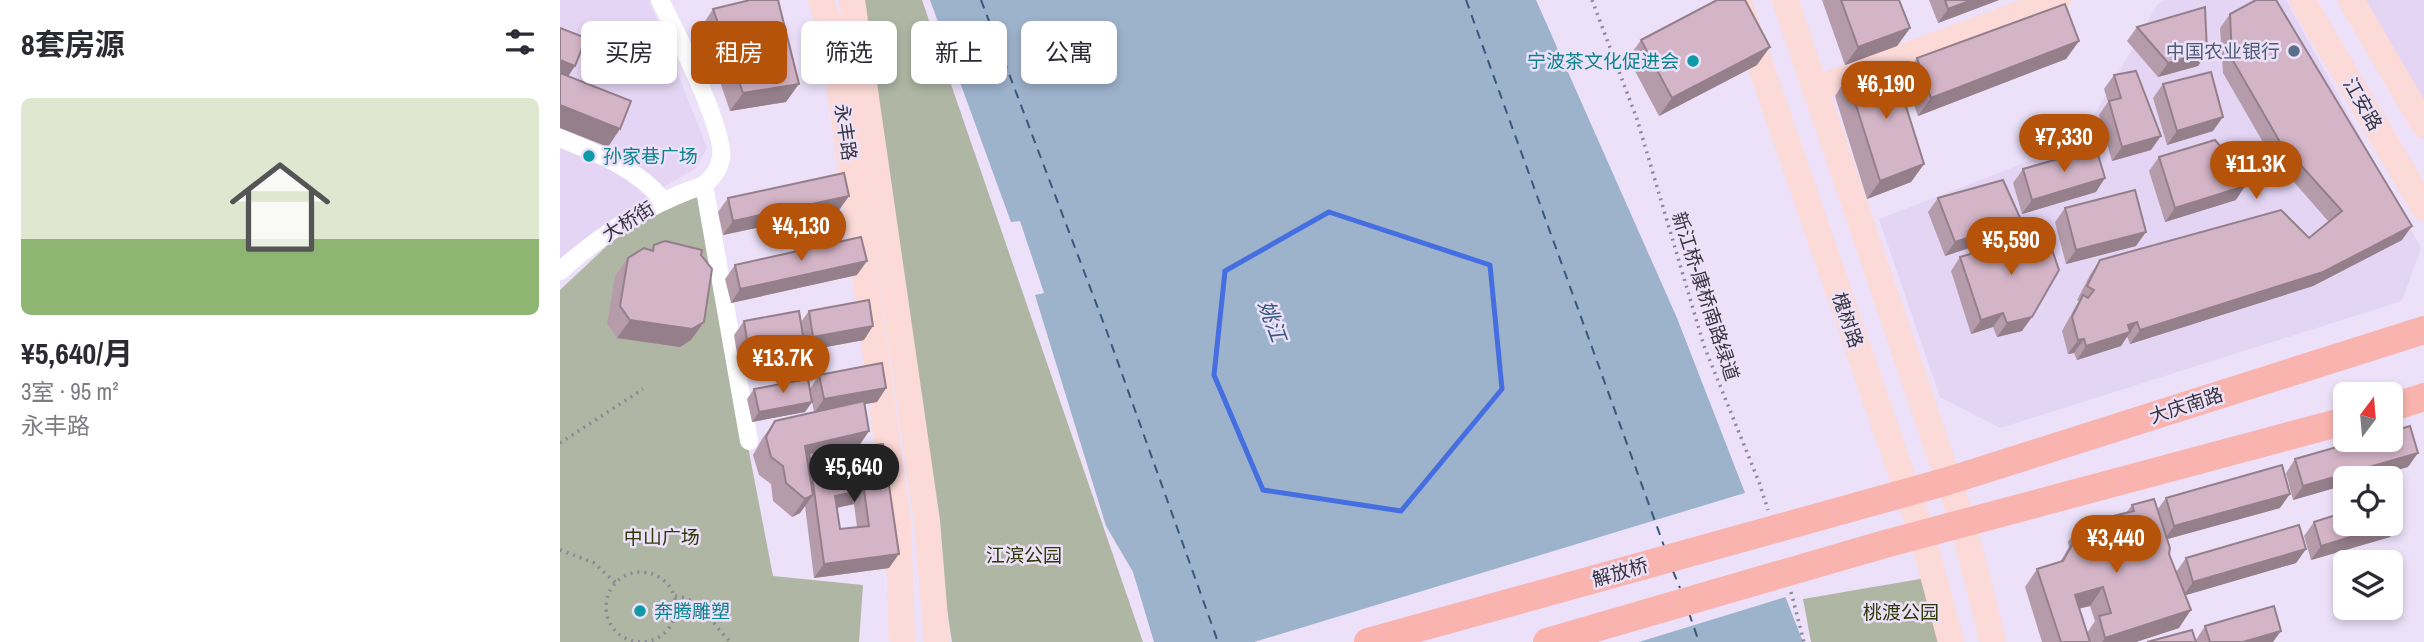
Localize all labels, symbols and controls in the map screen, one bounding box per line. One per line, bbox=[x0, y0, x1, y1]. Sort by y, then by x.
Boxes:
chip: 买房 bbox=[581, 21, 677, 84]
chip: 租房 bbox=[691, 21, 787, 84]
chip: 筛选 bbox=[801, 21, 897, 84]
chip: 新上 bbox=[911, 21, 1007, 84]
chip: 公寓 bbox=[1021, 21, 1117, 84]
icon: filters bbox=[501, 23, 539, 61]
text: 8套房源 bbox=[21, 24, 125, 64]
place label: 中国农业银行 bbox=[2166, 38, 2280, 64]
marker: 中国农业银行 bbox=[2286, 43, 2302, 59]
place label: 宁波茶文化促进会 bbox=[1527, 48, 1679, 74]
marker: 宁波茶文化促进会 bbox=[1685, 53, 1701, 69]
pin: ¥6,190 bbox=[1829, 61, 1943, 121]
text: ¥6,190 bbox=[1857, 68, 1915, 99]
street label: 江安路 bbox=[2337, 73, 2389, 135]
street label: 永丰路 bbox=[829, 102, 863, 162]
pin: ¥7,330 bbox=[2007, 114, 2121, 174]
text: ¥7,330 bbox=[2035, 121, 2093, 152]
pin: ¥11.3K bbox=[2199, 142, 2313, 201]
place label: 孙家巷广场 bbox=[603, 143, 698, 169]
icon: home bbox=[217, 144, 343, 270]
marker: 孙家巷广场 bbox=[581, 148, 597, 164]
text: ¥11.3K bbox=[2226, 148, 2286, 179]
street label: 大桥街 bbox=[597, 195, 659, 247]
pin: ¥4,130 bbox=[744, 204, 858, 263]
street label: 新江桥-康桥南路绿道 bbox=[1666, 208, 1746, 384]
text: ¥4,130 bbox=[772, 210, 830, 241]
pin: ¥5,590 bbox=[1954, 218, 2068, 277]
text: ¥5,590 bbox=[1982, 224, 2040, 255]
street label: 槐树路 bbox=[1826, 289, 1870, 351]
water label: 姚江 bbox=[1252, 296, 1294, 347]
text: ¥5,640/月 bbox=[21, 333, 133, 373]
pin: ¥13.7K bbox=[726, 336, 840, 395]
text: ¥13.7K bbox=[753, 342, 813, 373]
text: 3室 · 95 m² bbox=[21, 376, 118, 407]
street label: 大庆南路 bbox=[2146, 381, 2226, 429]
north arrow bbox=[2333, 382, 2403, 452]
map controls bbox=[2333, 382, 2403, 620]
text: 永丰路 bbox=[21, 410, 90, 441]
pin: ¥5,640 bbox=[797, 444, 911, 504]
text: ¥5,640 bbox=[825, 451, 883, 482]
button: locate bbox=[2333, 466, 2403, 536]
pin: ¥3,440 bbox=[2059, 516, 2173, 575]
text: ¥3,440 bbox=[2087, 522, 2145, 553]
park label: 中山广场 bbox=[624, 524, 700, 550]
park label: 江滨公园 bbox=[986, 542, 1062, 568]
button: layers bbox=[2333, 550, 2403, 620]
street label: 解放桥 bbox=[1589, 552, 1651, 592]
place label: 奔腾雕塑 bbox=[654, 598, 730, 624]
park label: 桃渡公园 bbox=[1863, 599, 1939, 625]
marker: 奔腾雕塑 bbox=[632, 603, 648, 619]

